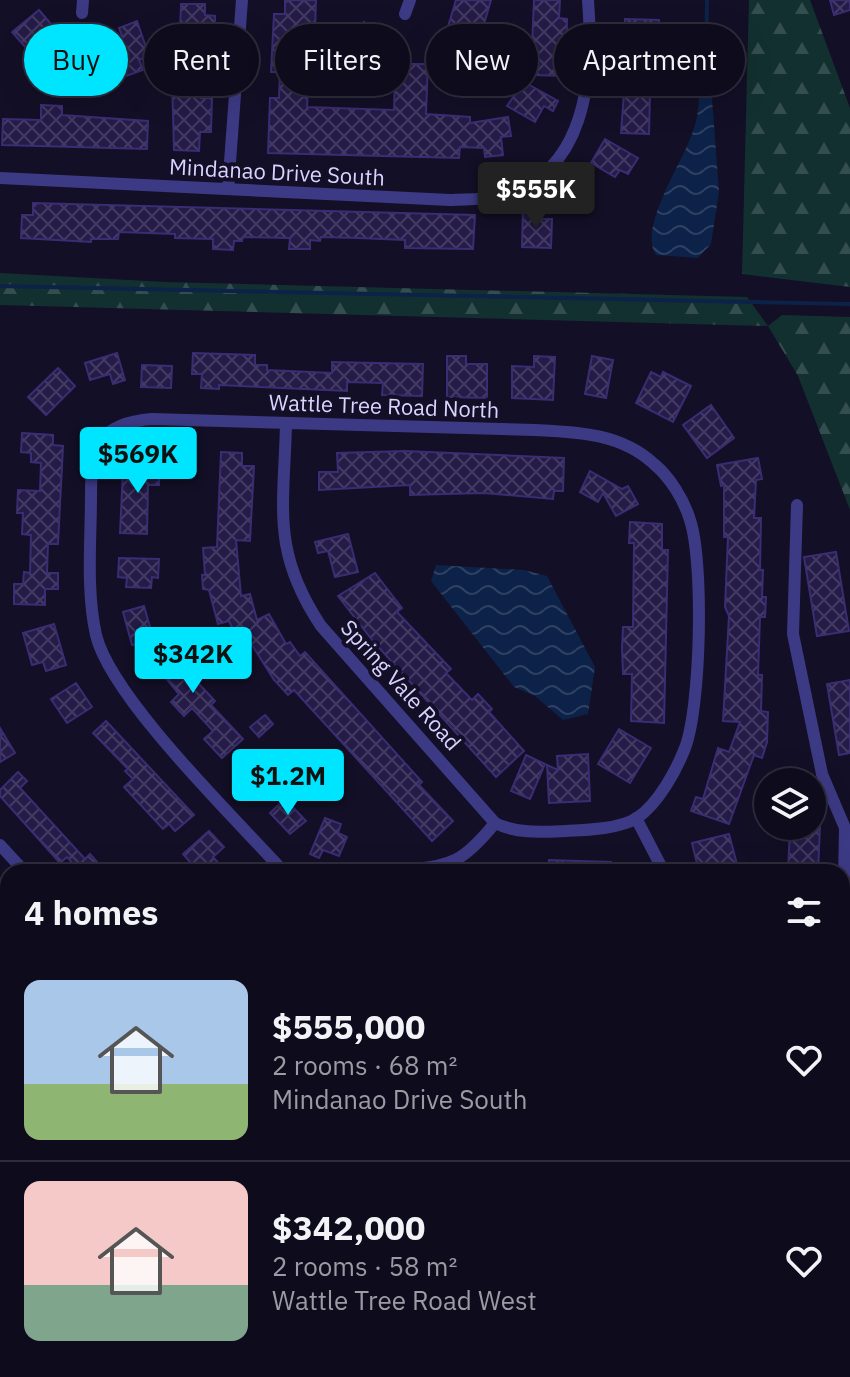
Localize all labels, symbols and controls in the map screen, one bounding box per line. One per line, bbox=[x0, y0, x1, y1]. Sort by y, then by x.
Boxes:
chip: Buy bbox=[24, 24, 128, 96]
chip: Rent bbox=[144, 24, 259, 96]
chip: Filters bbox=[275, 24, 410, 96]
chip: New bbox=[426, 24, 538, 96]
chip: Apartment bbox=[554, 24, 745, 96]
street label: Mindanao Drive South bbox=[168, 151, 386, 192]
pin: $555K bbox=[480, 162, 592, 230]
text: $555K bbox=[496, 171, 576, 205]
street label: Wattle Tree Road North bbox=[268, 387, 500, 424]
pin: $569K bbox=[82, 427, 194, 495]
text: $569K bbox=[98, 436, 178, 470]
street label: Spring Vale Road bbox=[335, 613, 468, 756]
pin: $342K bbox=[137, 627, 249, 695]
text: $342K bbox=[153, 636, 233, 670]
pin: $1.2M bbox=[232, 749, 344, 817]
text: $1.2M bbox=[250, 758, 326, 792]
map controls bbox=[754, 768, 826, 840]
button: layers bbox=[754, 768, 826, 840]
text: 4 homes bbox=[24, 890, 159, 934]
icon: filters bbox=[782, 890, 826, 934]
text: $555,000 bbox=[272, 1004, 425, 1048]
icon: home bbox=[88, 1012, 184, 1108]
icon: heart bbox=[782, 1038, 826, 1082]
text: 2 rooms · 68 m² bbox=[272, 1048, 457, 1082]
text: Mindanao Drive South bbox=[272, 1082, 528, 1116]
text: $342,000 bbox=[272, 1205, 425, 1249]
icon: home bbox=[88, 1213, 184, 1309]
icon: heart bbox=[782, 1239, 826, 1283]
text: 2 rooms · 58 m² bbox=[272, 1249, 457, 1283]
text: Wattle Tree Road West bbox=[272, 1283, 537, 1317]

